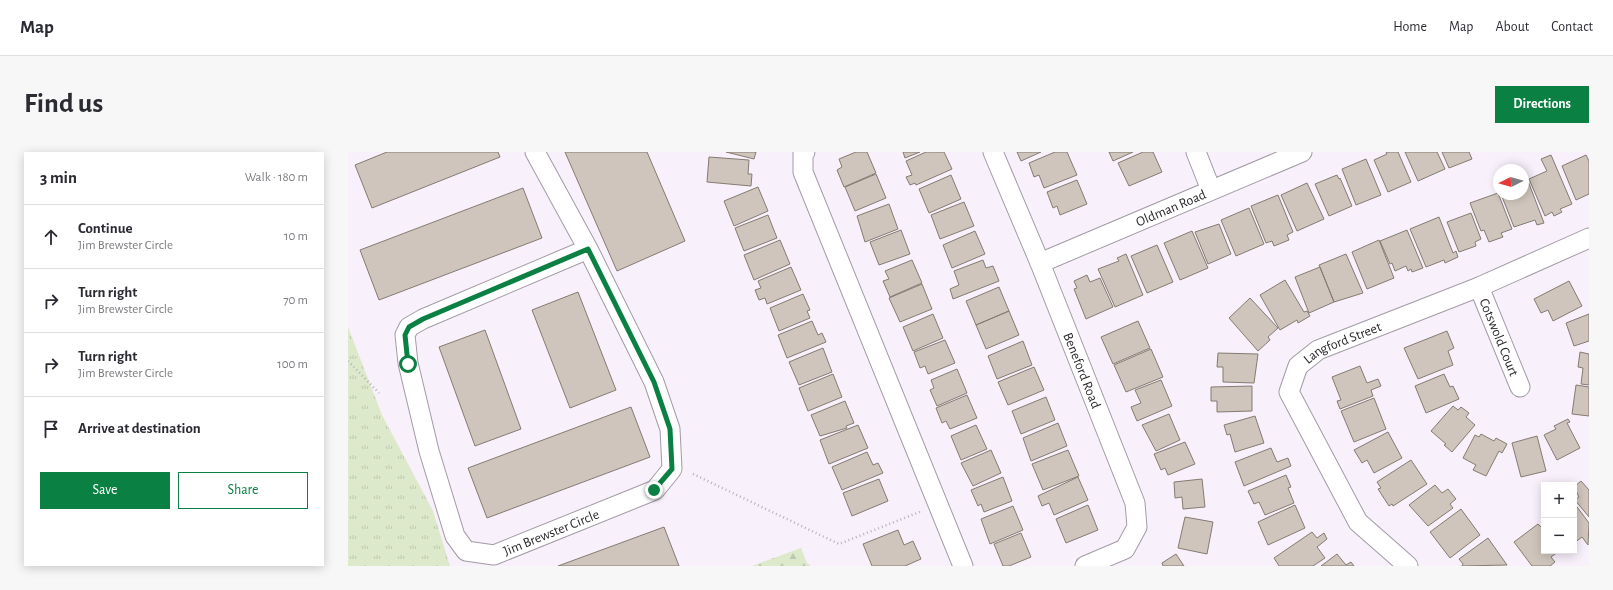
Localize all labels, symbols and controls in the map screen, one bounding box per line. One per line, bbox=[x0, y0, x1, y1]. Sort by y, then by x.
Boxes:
text: Map bbox=[20, 18, 54, 37]
text: Home bbox=[1393, 20, 1427, 34]
text: Map bbox=[1449, 20, 1473, 34]
text: About bbox=[1495, 20, 1529, 34]
text: Contact bbox=[1551, 20, 1593, 34]
button: Directions bbox=[1495, 86, 1589, 123]
text: Find us bbox=[24, 90, 103, 118]
north arrow bbox=[1493, 164, 1529, 200]
text: 3 min bbox=[40, 169, 77, 186]
text: Walk · 180 m bbox=[245, 171, 308, 184]
street label: Oldman Road bbox=[1134, 188, 1208, 230]
text: Continue bbox=[78, 221, 133, 236]
icon: ahead bbox=[40, 226, 62, 248]
text: 10 m bbox=[284, 230, 308, 243]
text: Jim Brewster Circle bbox=[78, 239, 173, 252]
text: Turn right bbox=[78, 285, 137, 300]
icon: right bbox=[40, 290, 62, 312]
text: 70 m bbox=[283, 294, 308, 307]
street label: Cotswold Court bbox=[1476, 296, 1521, 379]
text: Jim Brewster Circle bbox=[78, 303, 173, 316]
street label: Langford Street bbox=[1301, 320, 1384, 367]
street label: Beneford Road bbox=[1060, 331, 1103, 411]
text: Turn right bbox=[78, 349, 137, 364]
icon: right bbox=[40, 354, 62, 376]
route start bbox=[399, 355, 417, 373]
text: 100 m bbox=[277, 358, 308, 371]
text: Jim Brewster Circle bbox=[78, 367, 173, 380]
icon: arrive bbox=[40, 418, 62, 440]
text: Arrive at destination bbox=[78, 421, 201, 436]
button: Save bbox=[40, 472, 170, 509]
button: Share bbox=[178, 472, 308, 509]
route end bbox=[645, 481, 663, 499]
map controls bbox=[1541, 482, 1577, 554]
button: + bbox=[1541, 482, 1577, 518]
street label: Jim Brewster Circle bbox=[501, 507, 601, 559]
button: − bbox=[1541, 518, 1577, 554]

